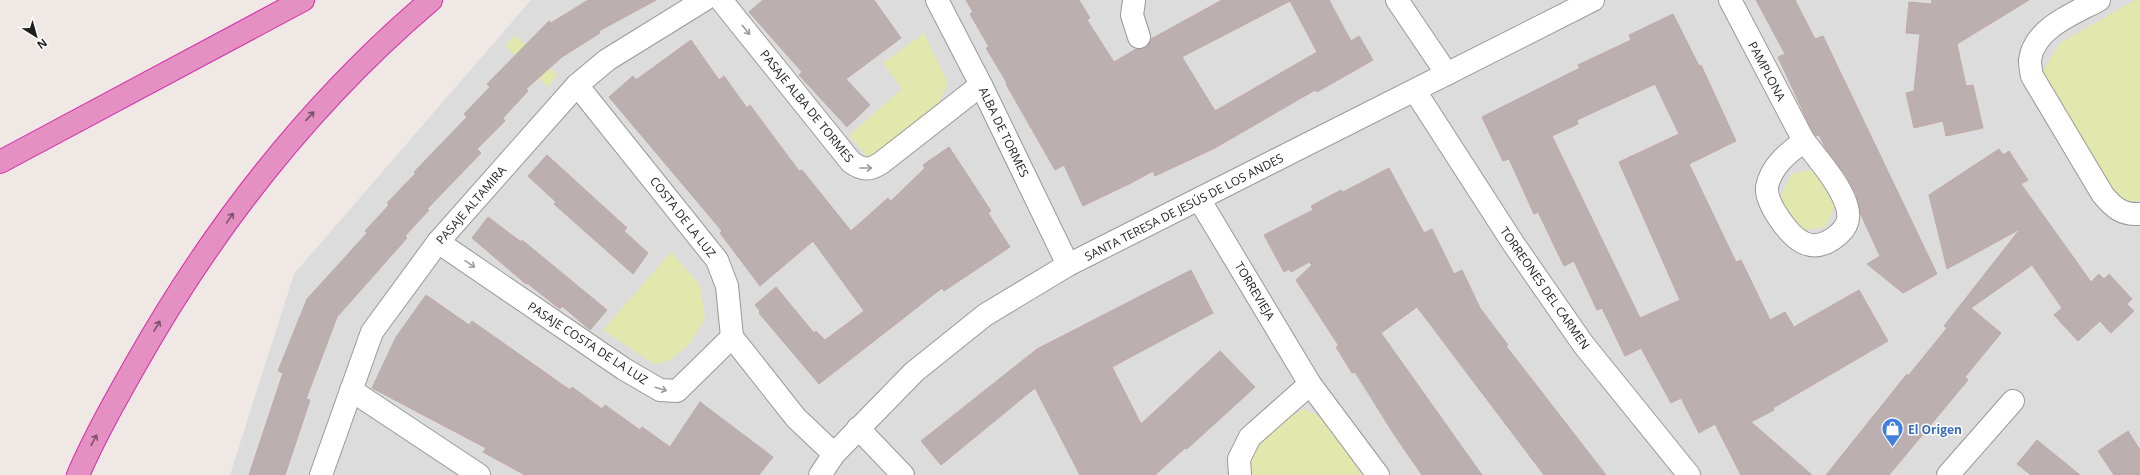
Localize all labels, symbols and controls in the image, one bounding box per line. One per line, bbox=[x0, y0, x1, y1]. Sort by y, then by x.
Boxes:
north arrow bbox=[16, 16, 56, 56]
one-way arrow bbox=[741, 25, 750, 36]
text: N bbox=[34, 36, 50, 53]
street label: PAMPLONA bbox=[1744, 38, 1790, 104]
street label: PASAJE ALBA DE TORMES bbox=[756, 46, 858, 166]
street label: ALBA DE TORMES bbox=[975, 84, 1033, 180]
one-way arrow bbox=[305, 111, 315, 121]
street label: SANTA TERESA DE JESÚS DE LOS ANDES bbox=[1082, 149, 1286, 265]
street label: PASAJE ALTAMIRA bbox=[432, 162, 510, 248]
one-way arrow bbox=[859, 164, 872, 172]
street label: COSTA DE LA LUZ bbox=[646, 173, 720, 261]
one-way arrow bbox=[226, 213, 234, 224]
street label: TORREONES DEL CARMEN bbox=[1496, 223, 1594, 353]
street label: TORREVIEJA bbox=[1231, 259, 1279, 324]
one-way arrow bbox=[465, 260, 476, 268]
street label: PASAJE COSTA DE LA LUZ bbox=[525, 298, 651, 388]
one-way arrow bbox=[154, 320, 162, 332]
one-way arrow bbox=[654, 386, 667, 393]
shop icon: El Origen bbox=[1880, 416, 1906, 449]
place label: El Origen bbox=[1908, 421, 1962, 438]
one-way arrow bbox=[91, 434, 99, 446]

